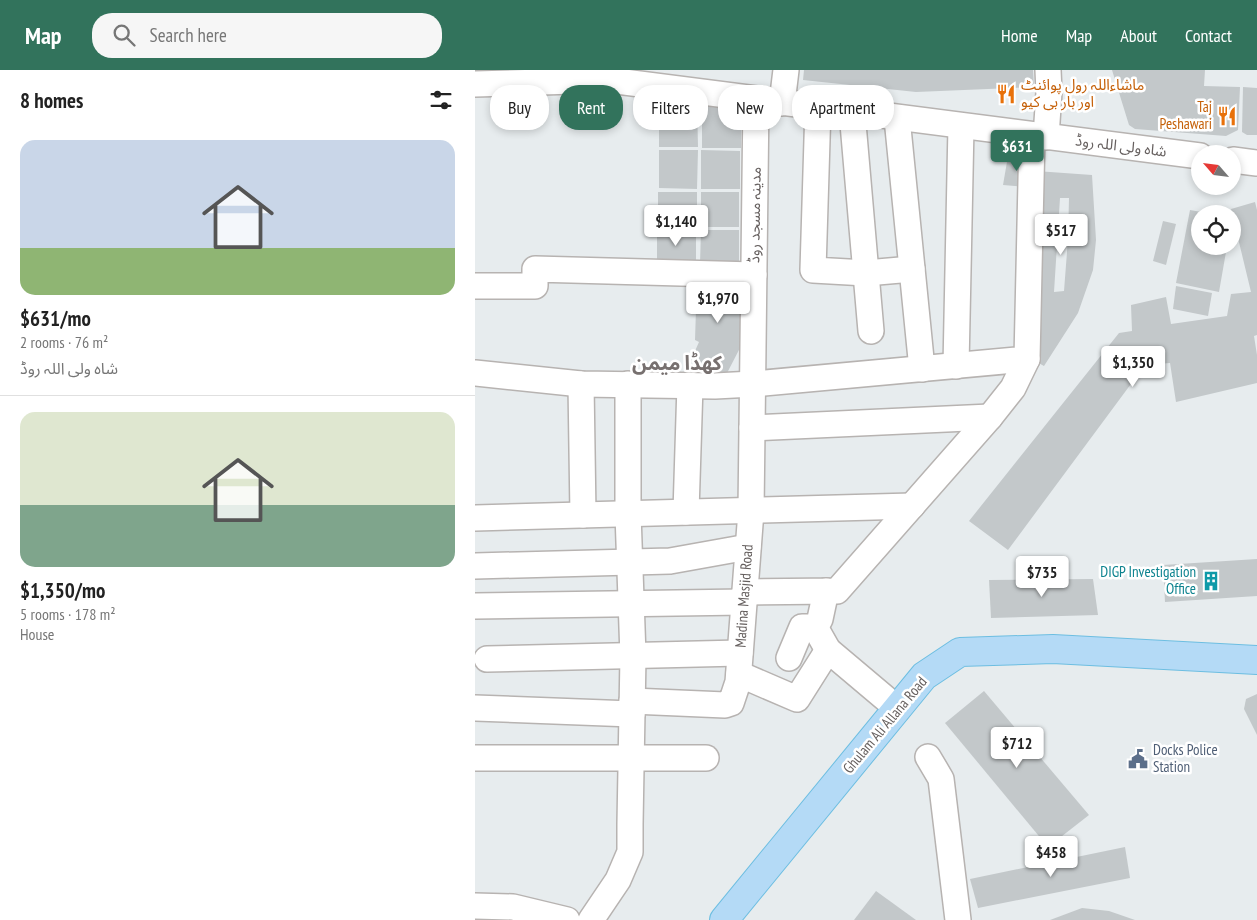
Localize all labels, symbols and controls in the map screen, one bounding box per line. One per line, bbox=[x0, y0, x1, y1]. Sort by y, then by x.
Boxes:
search box bbox=[92, 13, 442, 58]
text: Map bbox=[25, 20, 62, 51]
icon: search bbox=[110, 21, 138, 49]
text: Search here bbox=[150, 23, 227, 47]
text: Home bbox=[1001, 24, 1038, 47]
text: Map bbox=[1066, 24, 1092, 47]
text: About bbox=[1120, 24, 1157, 47]
text: Contact bbox=[1185, 24, 1232, 47]
place label: ماشاءاللہ رول پوائنٹ اور بار بی کیو bbox=[1021, 75, 1144, 111]
restaurant icon: ماشاءاللہ رول پوائنٹ اور بار بی کیو bbox=[995, 83, 1017, 105]
chip: Buy bbox=[490, 85, 549, 130]
chip: Rent bbox=[559, 85, 623, 130]
chip: Filters bbox=[633, 85, 708, 130]
chip: New bbox=[718, 85, 782, 130]
chip: Apartment bbox=[792, 85, 894, 130]
icon: filters bbox=[427, 86, 455, 114]
text: 8 homes bbox=[20, 87, 83, 114]
place label: Taj Peshawari bbox=[1160, 97, 1212, 133]
restaurant icon: Taj Peshawari bbox=[1216, 105, 1238, 127]
pin: $631 bbox=[987, 129, 1047, 172]
street label: شاہ ولی اللہ روڈ bbox=[1074, 130, 1168, 161]
text: $631 bbox=[1002, 136, 1032, 156]
north arrow bbox=[1191, 145, 1241, 195]
map controls bbox=[1191, 145, 1241, 255]
street label: مدینہ مسجد روڈ bbox=[744, 167, 765, 263]
icon: home bbox=[193, 172, 283, 262]
pin: $1,140 bbox=[635, 204, 717, 247]
button: locate bbox=[1191, 205, 1241, 255]
text: $1,140 bbox=[655, 211, 697, 231]
pin: $517 bbox=[1031, 214, 1091, 256]
text: $517 bbox=[1046, 220, 1076, 240]
pin: $1,970 bbox=[677, 282, 759, 324]
text: $1,970 bbox=[697, 288, 739, 308]
text: $631/mo bbox=[20, 305, 91, 332]
text: 2 rooms · 76 m² bbox=[20, 332, 108, 352]
pin: $1,350 bbox=[1092, 346, 1174, 388]
district label: کھڈا میمن bbox=[632, 350, 723, 376]
text: $1,350 bbox=[1112, 352, 1154, 372]
text: شاہ ولی اللہ روڈ bbox=[20, 358, 118, 378]
icon: home bbox=[193, 445, 283, 535]
street label: Madina Masjid Road bbox=[730, 544, 757, 648]
pin: $735 bbox=[1012, 556, 1072, 598]
text: $735 bbox=[1027, 562, 1057, 582]
place label: DIGP Investigation Office bbox=[1100, 562, 1196, 598]
building icon: DIGP Investigation Office bbox=[1200, 570, 1222, 592]
text: $1,350/mo bbox=[20, 577, 105, 604]
text: 5 rooms · 178 m² bbox=[20, 604, 116, 624]
text: House bbox=[20, 624, 54, 644]
street label: Ghulam Ali Allana Road bbox=[839, 672, 931, 777]
pin: $712 bbox=[987, 726, 1047, 769]
text: $712 bbox=[1002, 733, 1032, 753]
place label: Docks Police Station bbox=[1153, 740, 1218, 776]
public building icon: Docks Police Station bbox=[1127, 748, 1149, 770]
pin: $458 bbox=[1021, 836, 1081, 878]
text: $458 bbox=[1036, 842, 1066, 862]

